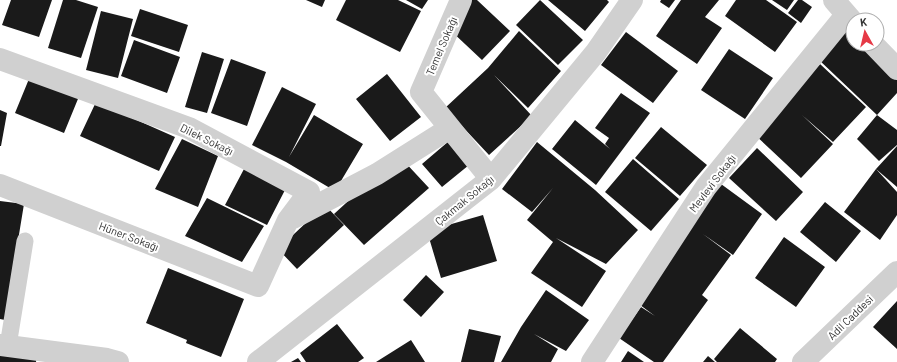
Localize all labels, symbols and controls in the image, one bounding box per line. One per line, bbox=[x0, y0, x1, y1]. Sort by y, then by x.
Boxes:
north arrow bbox=[845, 12, 885, 52]
street label: Temel Sokağı bbox=[423, 15, 459, 77]
text: K bbox=[859, 15, 868, 29]
street label: Dilek Sokağı bbox=[178, 121, 236, 157]
street label: Mevlevi Sokağı bbox=[686, 152, 738, 214]
street label: Çakmak Sokağı bbox=[432, 172, 496, 228]
street label: Hüner Sokağı bbox=[97, 219, 161, 253]
street label: Adil Caddesi bbox=[825, 292, 876, 342]

